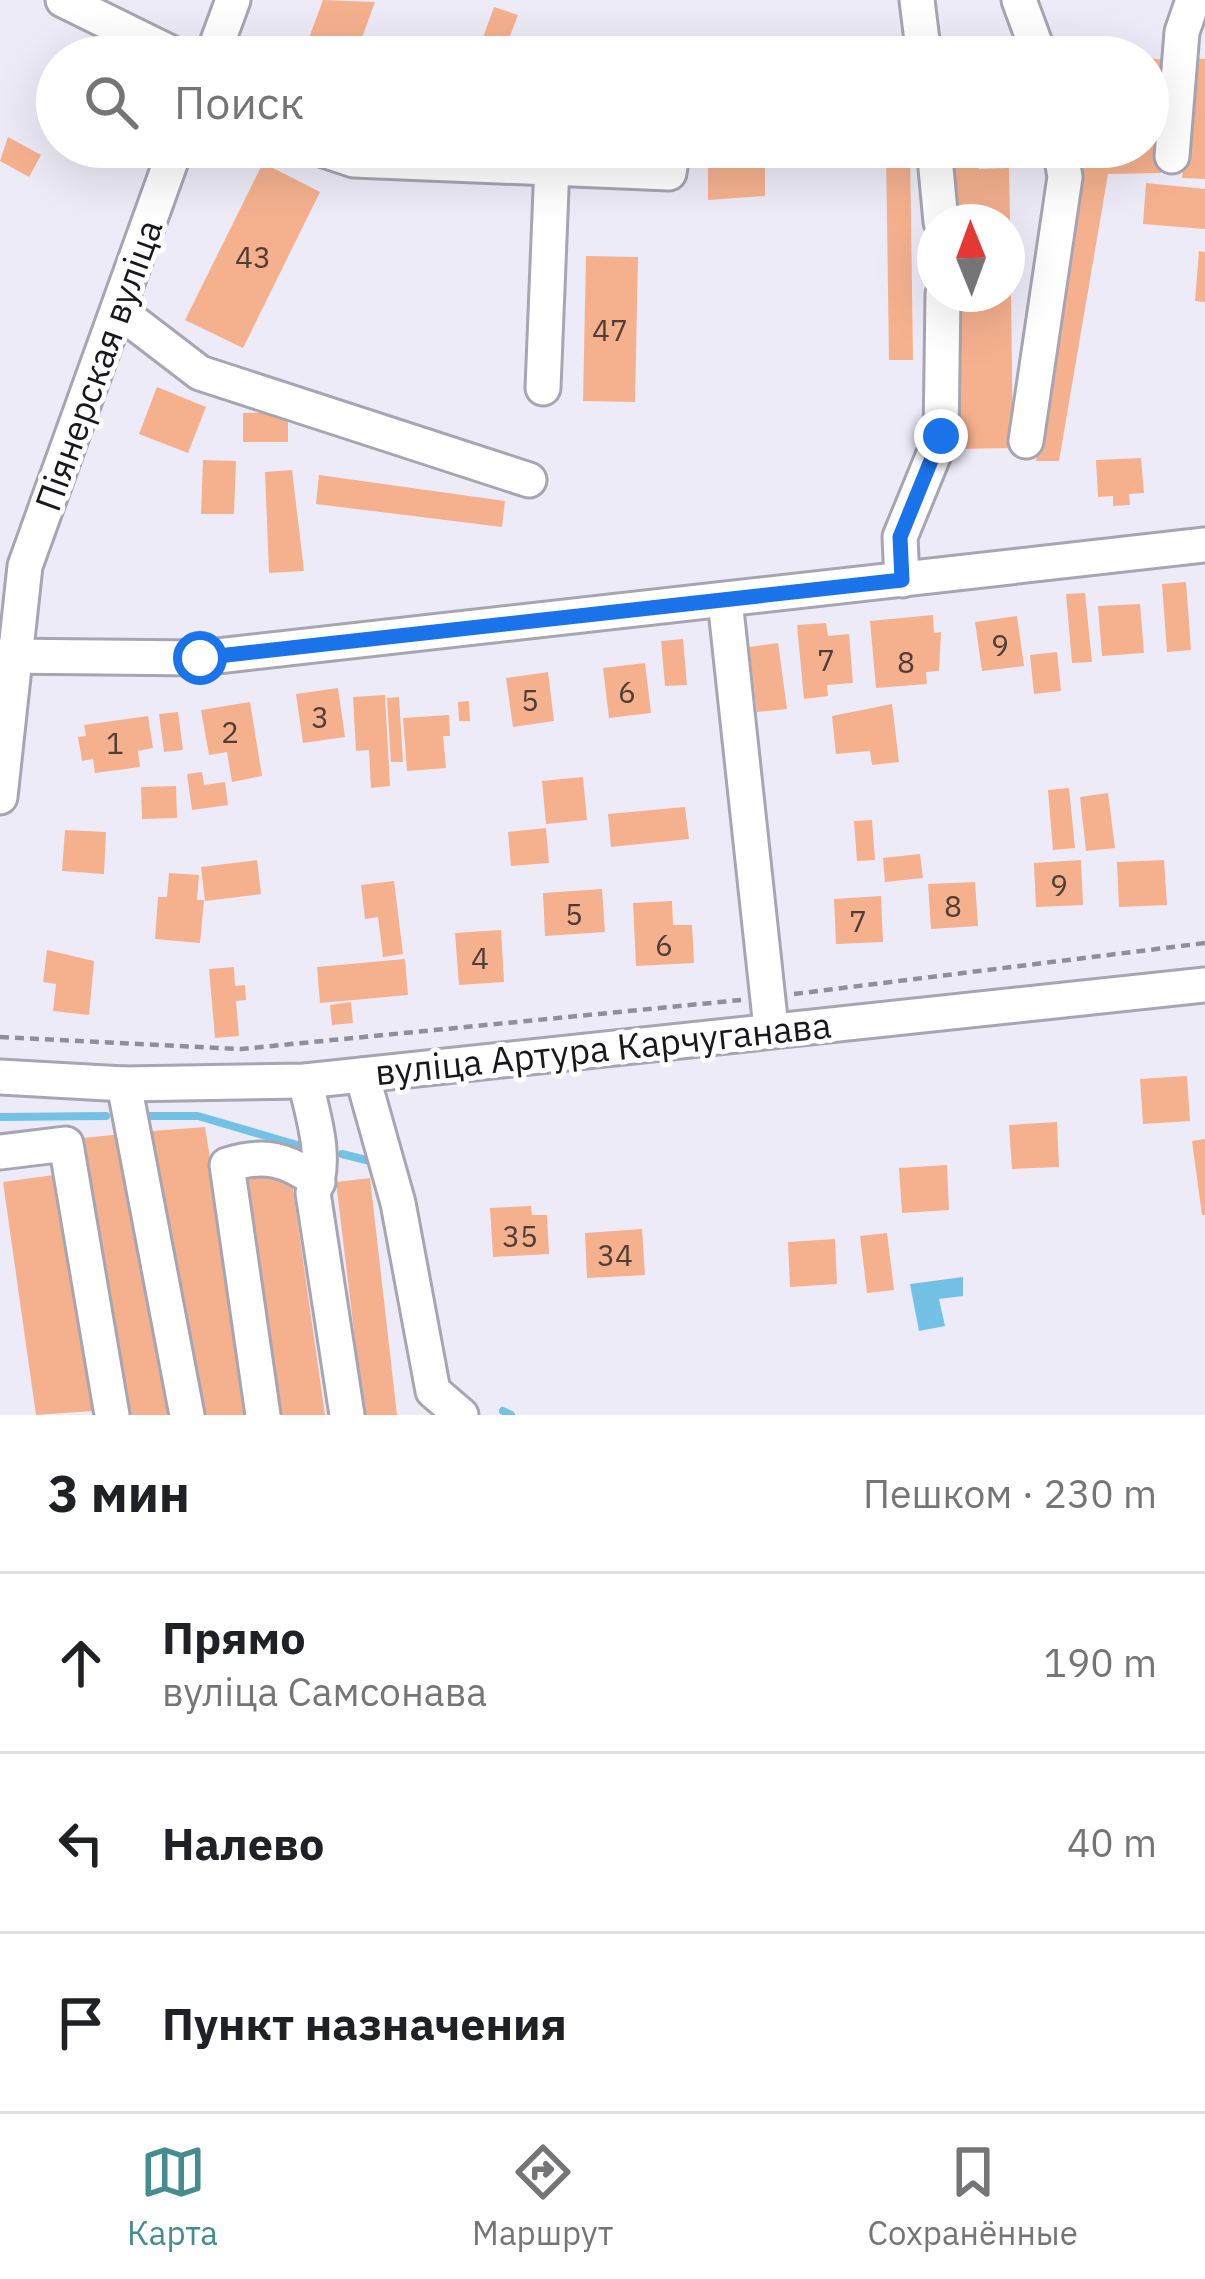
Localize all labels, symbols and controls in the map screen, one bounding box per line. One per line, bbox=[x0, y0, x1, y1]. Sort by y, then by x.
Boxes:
search box bbox=[36, 36, 1169, 168]
icon: search bbox=[78, 69, 144, 135]
text: Поиск bbox=[174, 73, 304, 131]
north arrow bbox=[917, 204, 1025, 312]
street label: Піянерская вуліца bbox=[23, 213, 173, 517]
house number: 43 bbox=[235, 237, 271, 276]
house number: 47 bbox=[592, 310, 628, 349]
route end bbox=[914, 409, 968, 463]
house number: 9 bbox=[991, 625, 1009, 664]
route start bbox=[173, 631, 227, 685]
house number: 7 bbox=[817, 640, 835, 679]
house number: 8 bbox=[897, 642, 915, 681]
house number: 6 bbox=[618, 672, 636, 711]
house number: 5 bbox=[521, 680, 539, 719]
house number: 3 bbox=[311, 697, 329, 736]
house number: 2 bbox=[221, 712, 239, 751]
house number: 1 bbox=[106, 723, 124, 762]
house number: 9 bbox=[1050, 865, 1068, 904]
house number: 8 bbox=[944, 886, 962, 925]
house number: 5 bbox=[565, 894, 583, 933]
house number: 7 bbox=[849, 901, 867, 940]
house number: 6 bbox=[655, 925, 673, 964]
house number: 4 bbox=[471, 938, 489, 977]
street label: вуліца Артура Карчуганава bbox=[373, 1001, 833, 1095]
house number: 35 bbox=[502, 1216, 538, 1255]
house number: 34 bbox=[597, 1235, 633, 1274]
text: 3 мин bbox=[48, 1460, 190, 1526]
text: Пешком · 230 m bbox=[863, 1468, 1157, 1519]
text: Прямо bbox=[162, 1608, 306, 1666]
icon: ahead bbox=[48, 1630, 114, 1696]
text: 190 m bbox=[1044, 1637, 1157, 1688]
text: вуліца Самсонава bbox=[162, 1666, 487, 1717]
icon: left bbox=[48, 1810, 114, 1876]
text: Налево bbox=[162, 1814, 324, 1872]
text: 40 m bbox=[1067, 1817, 1157, 1868]
icon: arrive bbox=[48, 1990, 114, 2056]
text: Пункт назначения bbox=[162, 1994, 567, 2052]
tab: Карта bbox=[127, 2139, 218, 2254]
tab: Маршрут bbox=[472, 2139, 613, 2254]
tab: Сохранённые bbox=[867, 2139, 1078, 2254]

